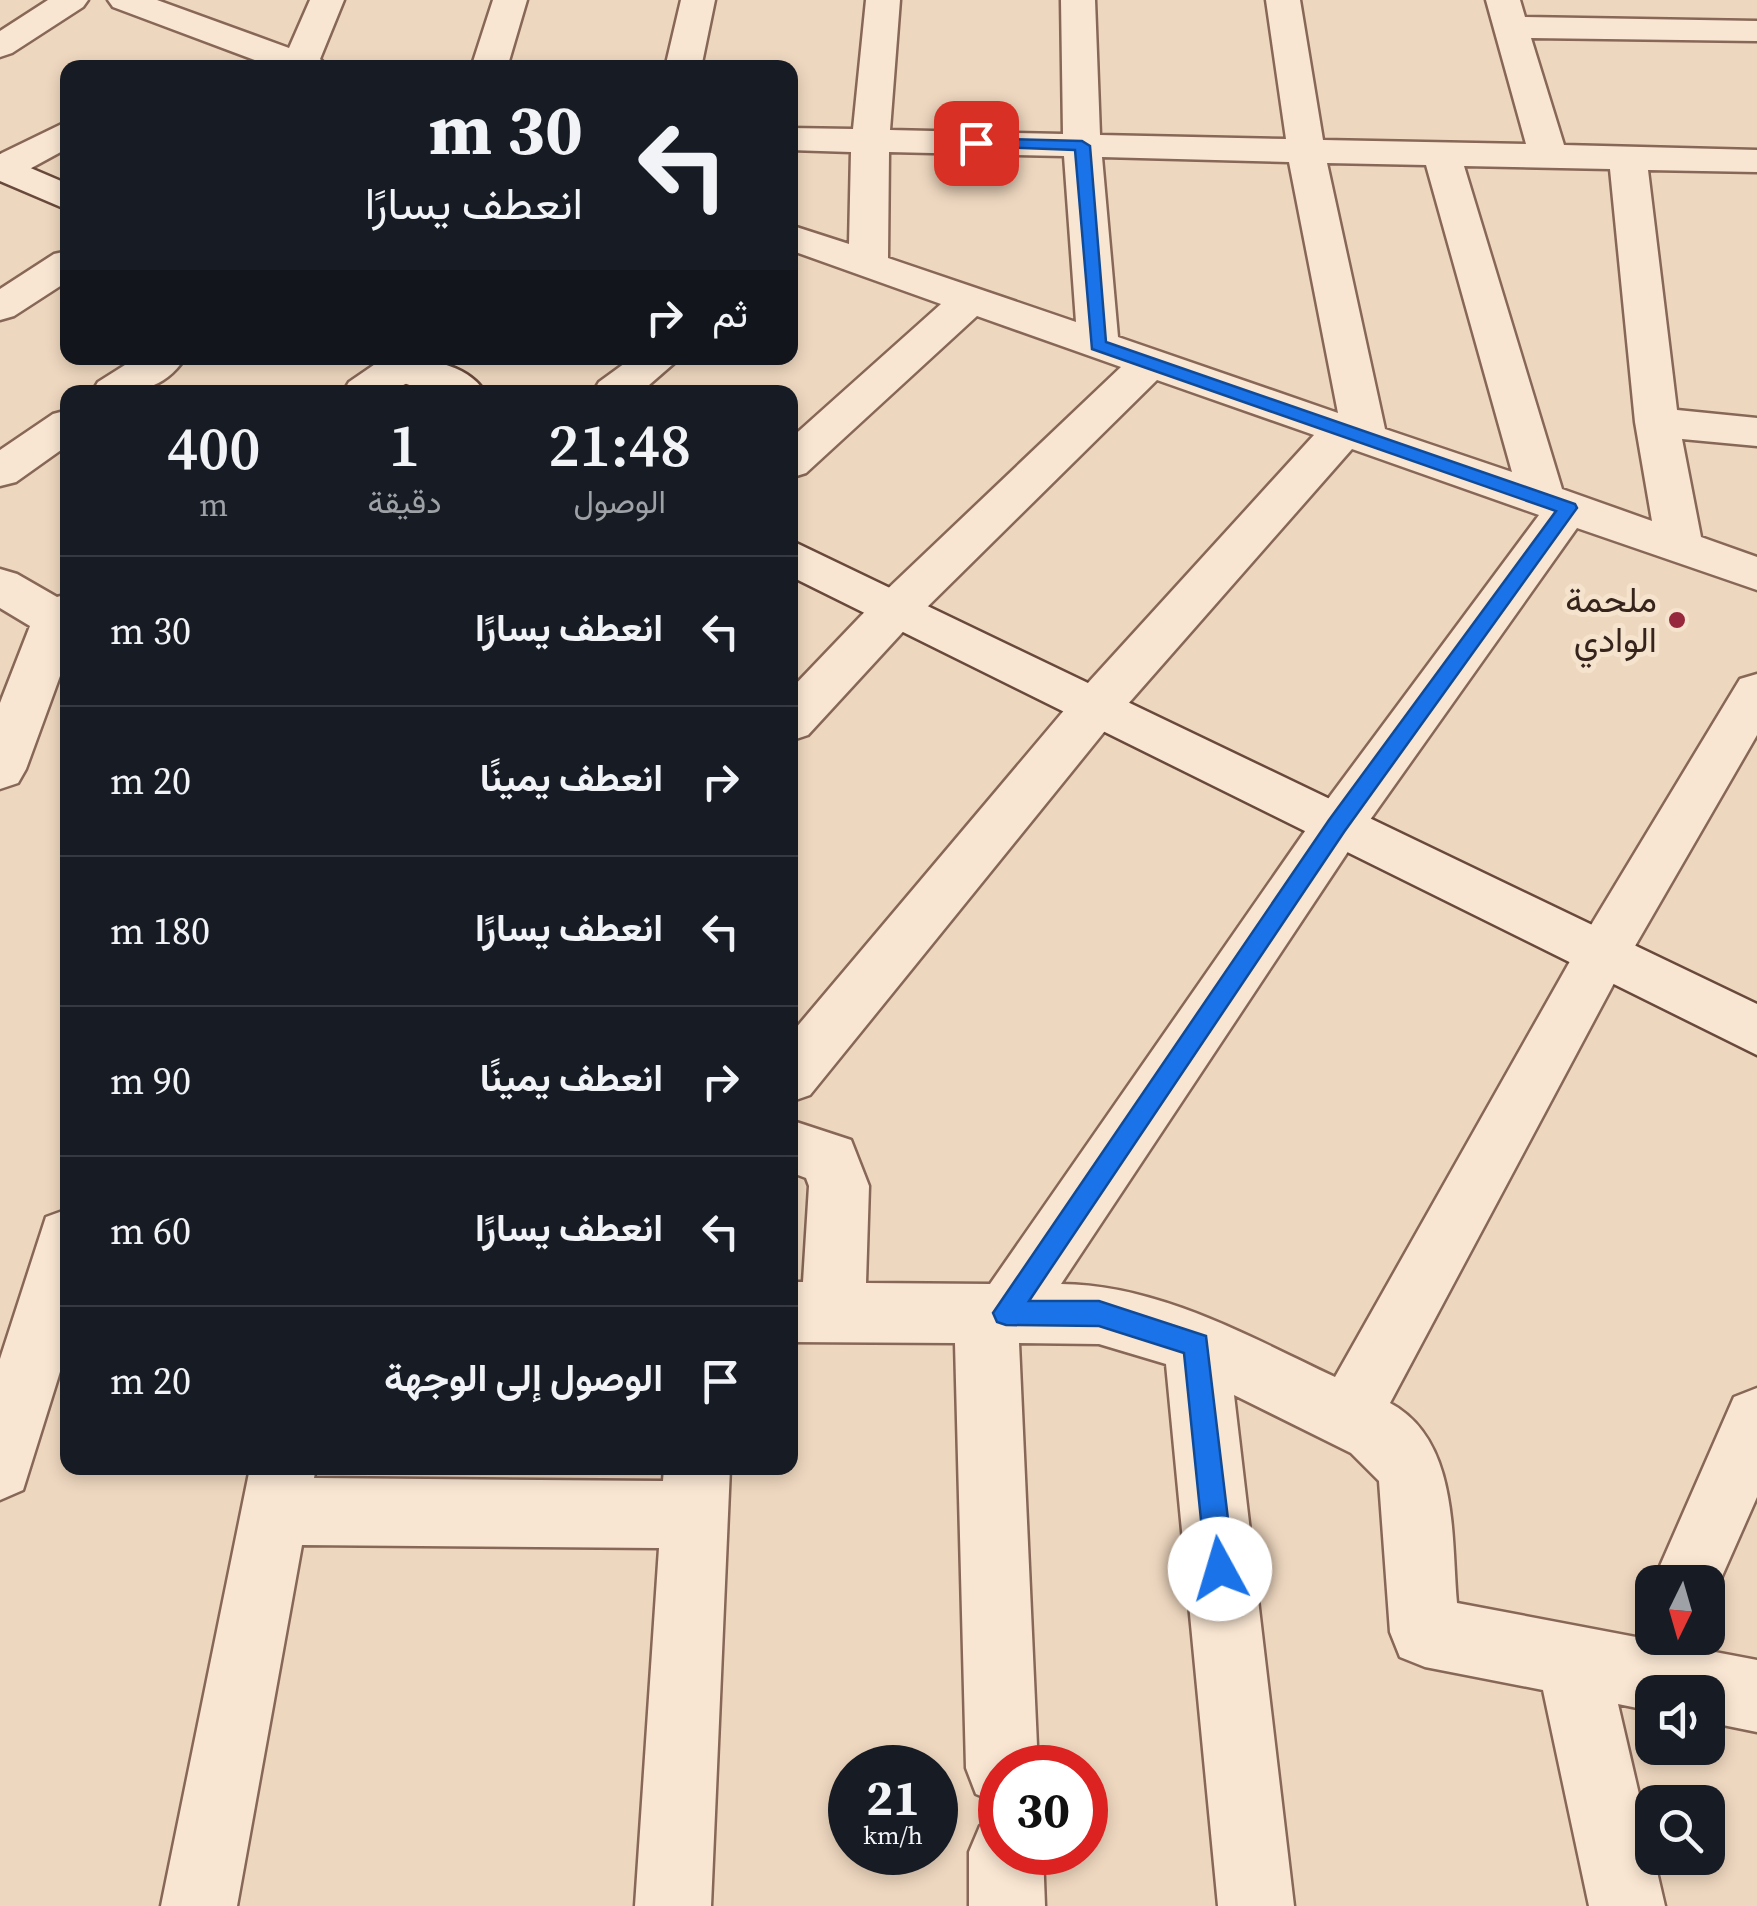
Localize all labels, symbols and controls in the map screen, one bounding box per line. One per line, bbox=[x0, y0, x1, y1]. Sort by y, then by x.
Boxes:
text: 30 m bbox=[429, 81, 583, 177]
icon: left bbox=[618, 100, 748, 230]
pin bbox=[934, 101, 1019, 186]
icon: arrive bbox=[949, 116, 1004, 171]
text: انعطف يسارًا bbox=[365, 172, 583, 234]
text: ثم bbox=[712, 288, 748, 340]
icon: right bbox=[637, 290, 692, 345]
text: 1 bbox=[389, 404, 420, 486]
text: 21:48 bbox=[548, 404, 691, 486]
text: 400 bbox=[167, 407, 261, 489]
text: دقيقة bbox=[367, 480, 441, 524]
text: الوصول bbox=[574, 480, 666, 524]
text: m bbox=[199, 483, 228, 527]
place label: ملحمة الوادي bbox=[1565, 576, 1657, 669]
text: انعطف يسارًا bbox=[475, 602, 663, 654]
icon: left bbox=[693, 604, 748, 659]
text: 30 m bbox=[110, 605, 191, 657]
marker: ملحمة الوادي bbox=[1666, 609, 1688, 631]
text: انعطف يمينًا bbox=[480, 752, 663, 804]
icon: right bbox=[693, 754, 748, 809]
text: 20 m bbox=[110, 755, 191, 807]
text: انعطف يسارًا bbox=[475, 902, 663, 954]
icon: left bbox=[693, 904, 748, 959]
text: 180 m bbox=[110, 905, 210, 957]
text: انعطف يمينًا bbox=[480, 1052, 663, 1104]
icon: right bbox=[693, 1054, 748, 1109]
text: 90 m bbox=[110, 1055, 191, 1107]
text: انعطف يسارًا bbox=[475, 1202, 663, 1254]
icon: left bbox=[693, 1204, 748, 1259]
text: 60 m bbox=[110, 1205, 191, 1257]
text: الوصول إلى الوجهة bbox=[384, 1352, 663, 1404]
icon: arrive bbox=[693, 1354, 748, 1409]
text: 20 m bbox=[110, 1355, 191, 1407]
position arrow bbox=[1168, 1517, 1272, 1621]
north arrow bbox=[1635, 1565, 1725, 1655]
map controls bbox=[1635, 1565, 1725, 1875]
button: sound bbox=[1635, 1675, 1725, 1765]
speed limit sign: 30 bbox=[978, 1745, 1108, 1875]
text: 21 bbox=[866, 1763, 920, 1832]
button: search bbox=[1635, 1785, 1725, 1875]
text: km/h bbox=[863, 1818, 923, 1852]

